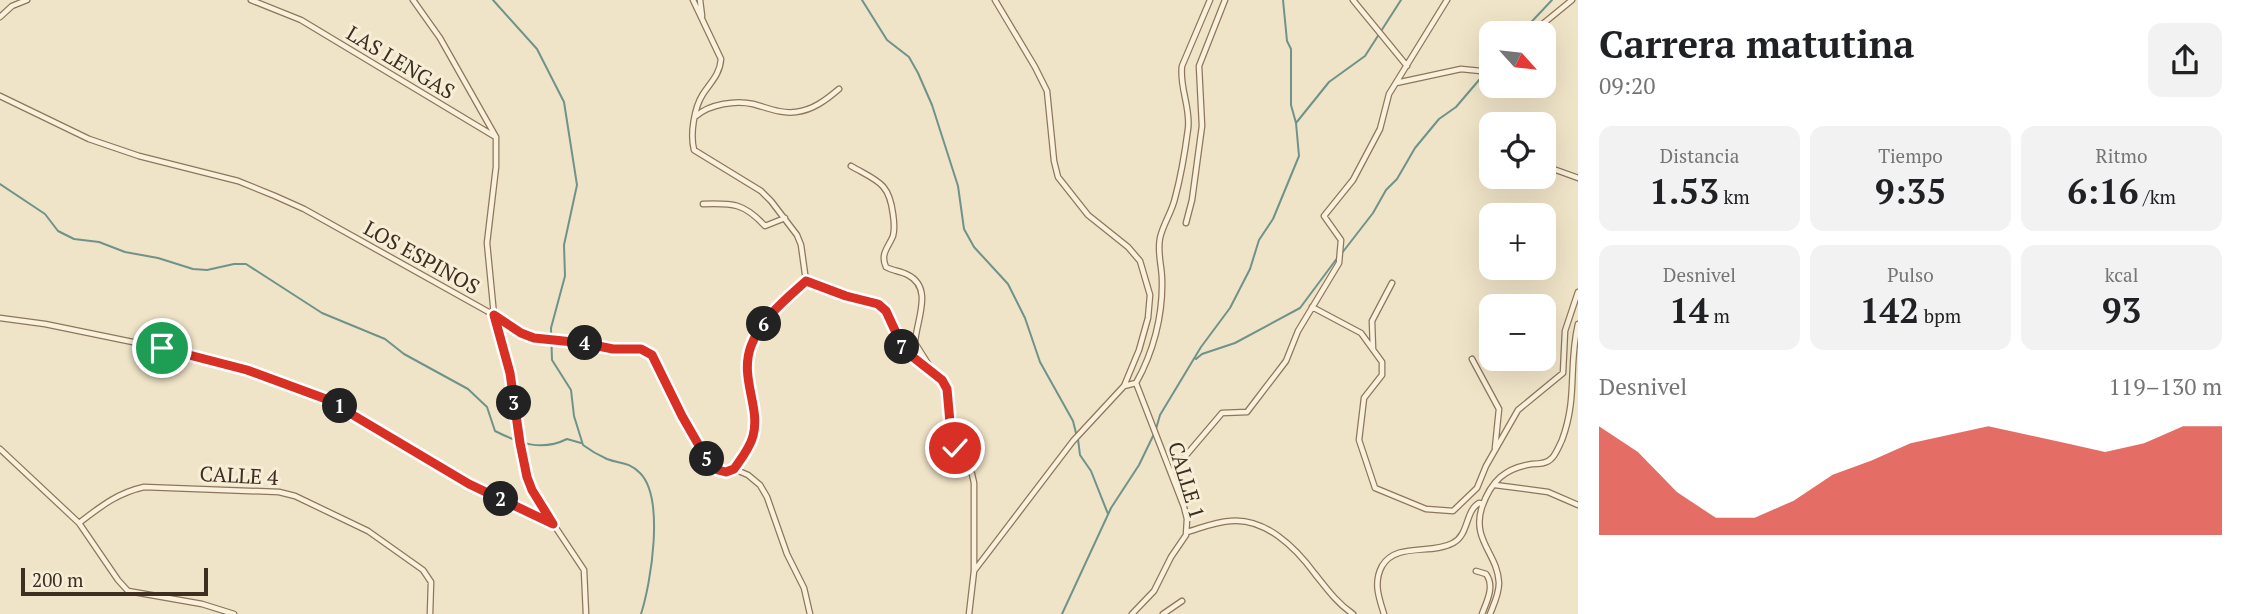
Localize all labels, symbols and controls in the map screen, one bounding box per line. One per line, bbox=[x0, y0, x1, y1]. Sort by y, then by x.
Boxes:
street label: LAS LENGAS bbox=[342, 19, 460, 105]
text: Carrera matutina bbox=[1599, 19, 1914, 69]
north arrow bbox=[1479, 21, 1556, 98]
map controls bbox=[1479, 21, 1556, 371]
button: share bbox=[2148, 23, 2222, 97]
text: 09:20 bbox=[1599, 70, 1656, 101]
button: locate bbox=[1479, 112, 1556, 189]
text: Distancia bbox=[1660, 143, 1739, 168]
text: Tiempo bbox=[1878, 143, 1943, 168]
text: Ritmo bbox=[2096, 143, 2147, 168]
text: 1.53 bbox=[1649, 168, 1719, 214]
text: 9:35 bbox=[1875, 168, 1946, 214]
text: 6:16 bbox=[2067, 168, 2138, 214]
text: km bbox=[1719, 184, 1750, 209]
text: /km bbox=[2138, 184, 2176, 209]
button: + bbox=[1479, 203, 1556, 280]
street label: LOS ESPINOS bbox=[359, 214, 485, 300]
text: Desnivel bbox=[1663, 262, 1736, 287]
text: Pulso bbox=[1887, 262, 1934, 287]
text: kcal bbox=[2105, 262, 2138, 287]
text: 14 bbox=[1669, 287, 1709, 333]
text: 142 bbox=[1860, 287, 1919, 333]
text: 93 bbox=[2102, 287, 2141, 333]
button: − bbox=[1479, 294, 1556, 371]
text: m bbox=[1709, 303, 1730, 328]
text: bpm bbox=[1919, 303, 1961, 328]
pin: 6 bbox=[746, 306, 782, 342]
text: 6 bbox=[758, 311, 769, 336]
pin bbox=[132, 318, 192, 378]
pin: 4 bbox=[568, 326, 602, 360]
icon: arrive bbox=[143, 329, 181, 367]
text: 4 bbox=[579, 330, 590, 355]
pin: 7 bbox=[884, 330, 920, 364]
text: 7 bbox=[896, 334, 907, 359]
text: Desnivel bbox=[1599, 371, 1687, 402]
text: 119–130 m bbox=[2109, 371, 2222, 402]
pin: 3 bbox=[496, 386, 532, 420]
pin: 1 bbox=[322, 388, 358, 424]
text: 3 bbox=[508, 390, 519, 415]
text: 1 bbox=[334, 393, 345, 418]
pin bbox=[925, 418, 985, 478]
icon: check bbox=[936, 429, 974, 467]
street label: CALLE 1 bbox=[1162, 438, 1212, 522]
pin: 5 bbox=[690, 442, 724, 476]
text: 5 bbox=[701, 446, 712, 471]
street label: CALLE 4 bbox=[199, 459, 280, 491]
pin: 2 bbox=[484, 482, 518, 516]
text: 2 bbox=[495, 486, 506, 511]
scale bar bbox=[21, 565, 208, 597]
text: 200 m bbox=[32, 567, 83, 592]

